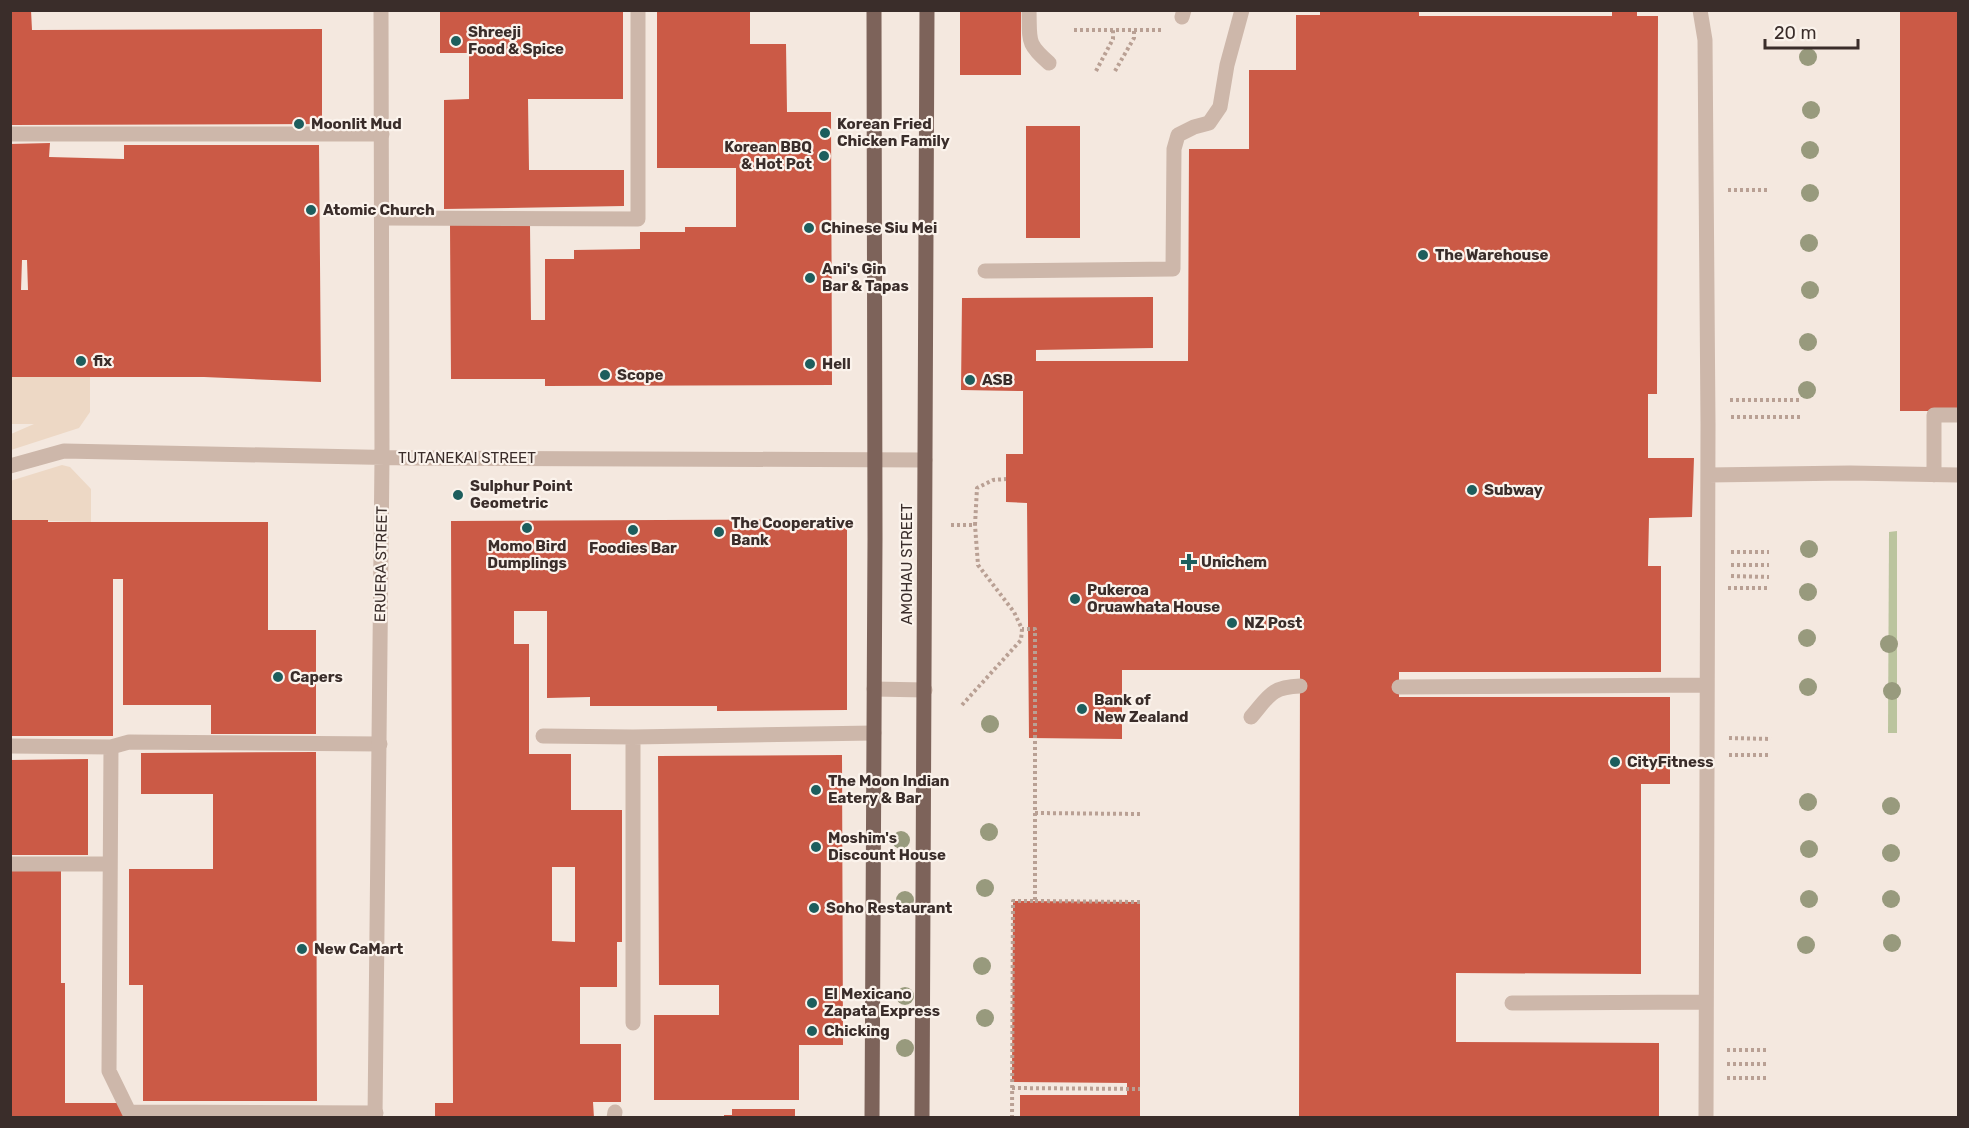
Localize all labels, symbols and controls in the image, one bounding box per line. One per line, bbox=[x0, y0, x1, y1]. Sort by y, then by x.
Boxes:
scale bar bbox=[1765, 12, 1858, 50]
text: 20 m bbox=[1774, 22, 1816, 44]
place label: Shreeji Food & Spice bbox=[468, 23, 564, 58]
marker: Shreeji Food & Spice bbox=[449, 34, 463, 48]
place label: Moonlit Mud bbox=[311, 115, 402, 133]
place label: Korean Fried Chicken Family bbox=[837, 115, 950, 150]
marker: Moonlit Mud bbox=[292, 117, 306, 131]
marker: Korean Fried Chicken Family bbox=[818, 126, 832, 140]
place label: Korean BBQ & Hot Pot bbox=[724, 138, 812, 173]
marker: Korean BBQ & Hot Pot bbox=[817, 149, 831, 163]
place label: Atomic Church bbox=[323, 201, 435, 219]
marker: Atomic Church bbox=[304, 203, 318, 217]
place label: Chinese Siu Mei bbox=[821, 219, 937, 237]
marker: Chinese Siu Mei bbox=[802, 221, 816, 235]
place label: The Warehouse bbox=[1435, 246, 1548, 264]
marker: The Warehouse bbox=[1416, 248, 1430, 262]
place label: Ani's Gin Bar & Tapas bbox=[822, 260, 909, 295]
marker: Ani's Gin Bar & Tapas bbox=[803, 271, 817, 285]
place label: fix bbox=[93, 352, 112, 370]
marker: fix bbox=[74, 354, 88, 368]
place label: Hell bbox=[822, 355, 851, 373]
marker: Hell bbox=[803, 357, 817, 371]
place label: Scope bbox=[617, 366, 663, 384]
marker: Scope bbox=[598, 368, 612, 382]
place label: ASB bbox=[982, 371, 1013, 389]
marker: ASB bbox=[963, 373, 977, 387]
street label: TUTANEKAI STREET bbox=[398, 449, 536, 467]
place label: Sulphur Point Geometric bbox=[470, 477, 572, 512]
place label: Subway bbox=[1484, 481, 1543, 499]
marker: Subway bbox=[1465, 483, 1479, 497]
marker: Sulphur Point Geometric bbox=[451, 488, 465, 502]
street label: AMOHAU STREET bbox=[898, 503, 916, 625]
street label: ERUERA STREET bbox=[371, 505, 391, 622]
place label: The Cooperative Bank bbox=[731, 514, 854, 549]
marker: Momo Bird Dumplings bbox=[520, 521, 534, 535]
marker: Foodies Bar bbox=[626, 523, 640, 537]
marker: The Cooperative Bank bbox=[712, 525, 726, 539]
place label: Momo Bird Dumplings bbox=[487, 537, 567, 572]
place label: Foodies Bar bbox=[589, 539, 677, 557]
place label: Unichem bbox=[1201, 553, 1267, 571]
marker: Unichem bbox=[1182, 555, 1196, 569]
place label: Pukeroa Oruawhata House bbox=[1087, 581, 1220, 616]
marker: Pukeroa Oruawhata House bbox=[1068, 592, 1082, 606]
place label: NZ Post bbox=[1244, 614, 1302, 632]
marker: NZ Post bbox=[1225, 616, 1239, 630]
place label: Capers bbox=[290, 668, 343, 686]
marker: Capers bbox=[271, 670, 285, 684]
place label: Bank of New Zealand bbox=[1094, 691, 1189, 726]
marker: Bank of New Zealand bbox=[1075, 702, 1089, 716]
place label: CityFitness bbox=[1627, 753, 1714, 771]
marker: CityFitness bbox=[1608, 755, 1622, 769]
place label: The Moon Indian Eatery & Bar bbox=[828, 772, 949, 807]
marker: The Moon Indian Eatery & Bar bbox=[809, 783, 823, 797]
place label: Moshim's Discount House bbox=[828, 829, 946, 864]
marker: Moshim's Discount House bbox=[809, 840, 823, 854]
place label: Soho Restaurant bbox=[826, 899, 952, 917]
marker: Soho Restaurant bbox=[807, 901, 821, 915]
place label: New CaMart bbox=[314, 940, 403, 958]
marker: New CaMart bbox=[295, 942, 309, 956]
place label: El Mexicano Zapata Express bbox=[824, 985, 940, 1020]
marker: El Mexicano Zapata Express bbox=[805, 996, 819, 1010]
place label: Chicking bbox=[824, 1022, 890, 1040]
marker: Chicking bbox=[805, 1024, 819, 1038]

